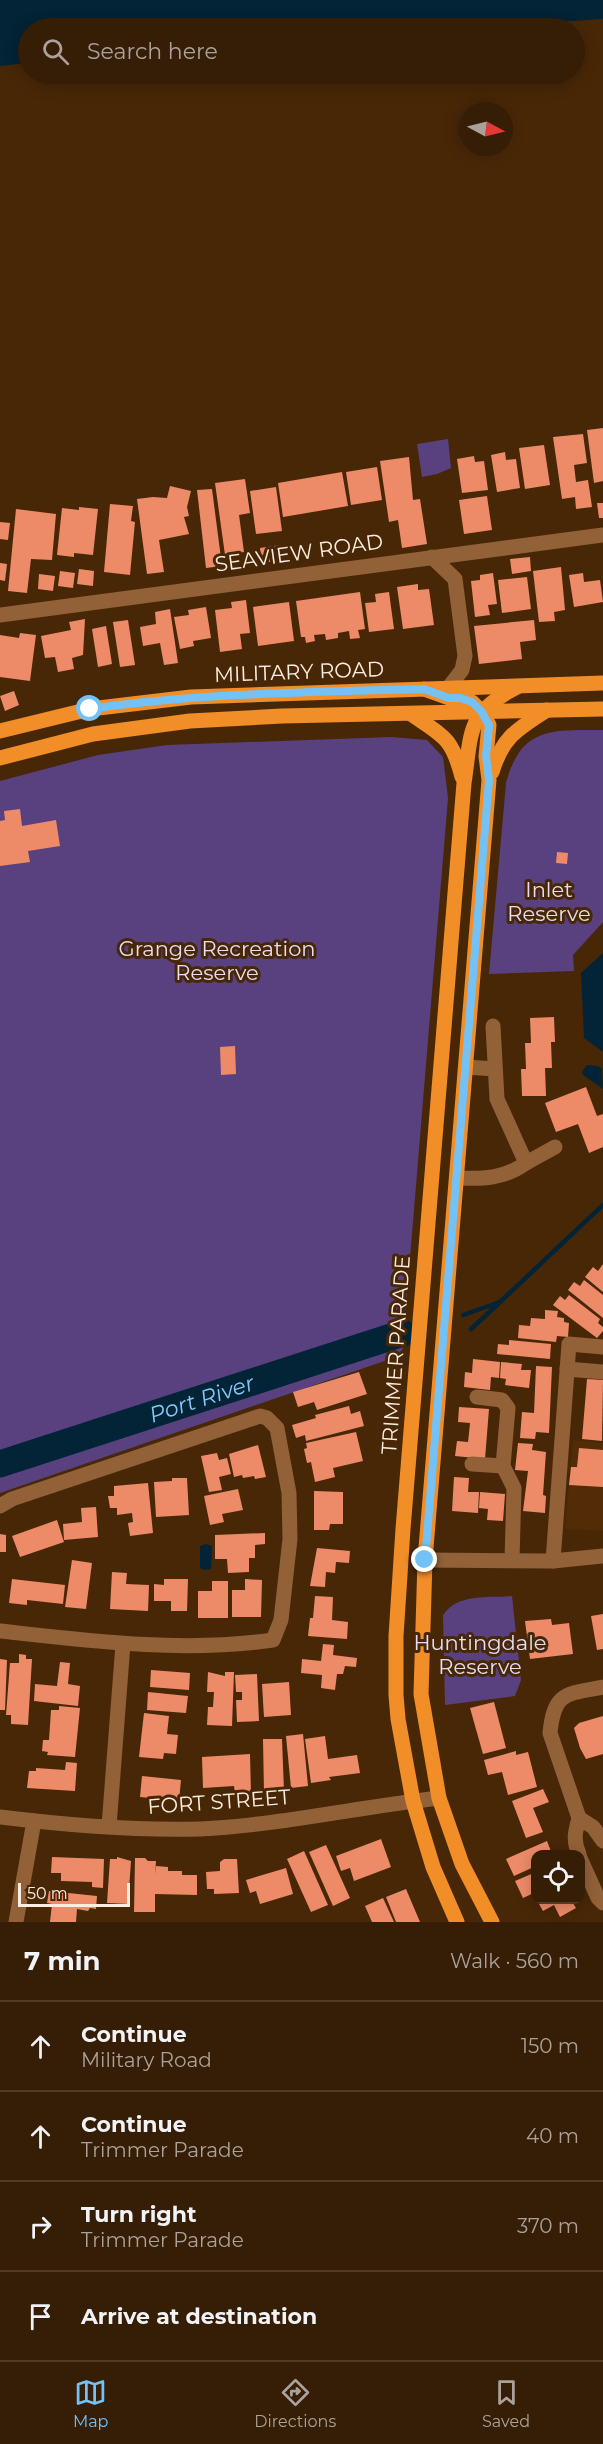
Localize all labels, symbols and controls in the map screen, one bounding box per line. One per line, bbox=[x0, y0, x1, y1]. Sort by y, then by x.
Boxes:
search box bbox=[18, 18, 585, 84]
icon: search bbox=[39, 35, 72, 68]
text: Search here bbox=[87, 38, 218, 65]
north arrow bbox=[459, 102, 513, 156]
street label: SEAVIEW ROAD bbox=[213, 528, 385, 577]
street label: MILITARY ROAD bbox=[213, 656, 385, 687]
route start bbox=[76, 695, 102, 721]
park label: Inlet Reserve bbox=[507, 877, 591, 926]
park label: Grange Recreation Reserve bbox=[118, 936, 316, 985]
street label: TRIMMER PARADE bbox=[376, 1255, 415, 1455]
water label: Port River bbox=[146, 1369, 259, 1429]
route end bbox=[411, 1546, 437, 1572]
park label: Huntingdale Reserve bbox=[413, 1630, 547, 1679]
street label: FORT STREET bbox=[147, 1784, 291, 1819]
map controls bbox=[531, 1850, 585, 1904]
button: locate bbox=[531, 1850, 585, 1904]
scale bar bbox=[18, 1880, 130, 1908]
text: 50 m bbox=[27, 1884, 68, 1903]
text: 7 min bbox=[24, 1945, 101, 1977]
text: Walk · 560 m bbox=[450, 1949, 579, 1973]
text: Continue bbox=[81, 2021, 187, 2048]
icon: ahead bbox=[24, 2030, 57, 2063]
text: 150 m bbox=[521, 2034, 579, 2058]
text: Military Road bbox=[81, 2048, 212, 2072]
text: Continue bbox=[81, 2111, 187, 2138]
icon: ahead bbox=[24, 2120, 57, 2153]
text: 40 m bbox=[526, 2124, 579, 2148]
text: Trimmer Parade bbox=[81, 2138, 244, 2162]
text: Turn right bbox=[81, 2201, 196, 2228]
icon: right bbox=[24, 2210, 57, 2243]
text: 370 m bbox=[517, 2214, 579, 2238]
text: Trimmer Parade bbox=[81, 2228, 244, 2252]
icon: arrive bbox=[24, 2300, 57, 2333]
text: Arrive at destination bbox=[81, 2303, 317, 2330]
tab: Map bbox=[73, 2376, 108, 2431]
tab: Directions bbox=[254, 2376, 336, 2431]
tab: Saved bbox=[482, 2376, 530, 2431]

